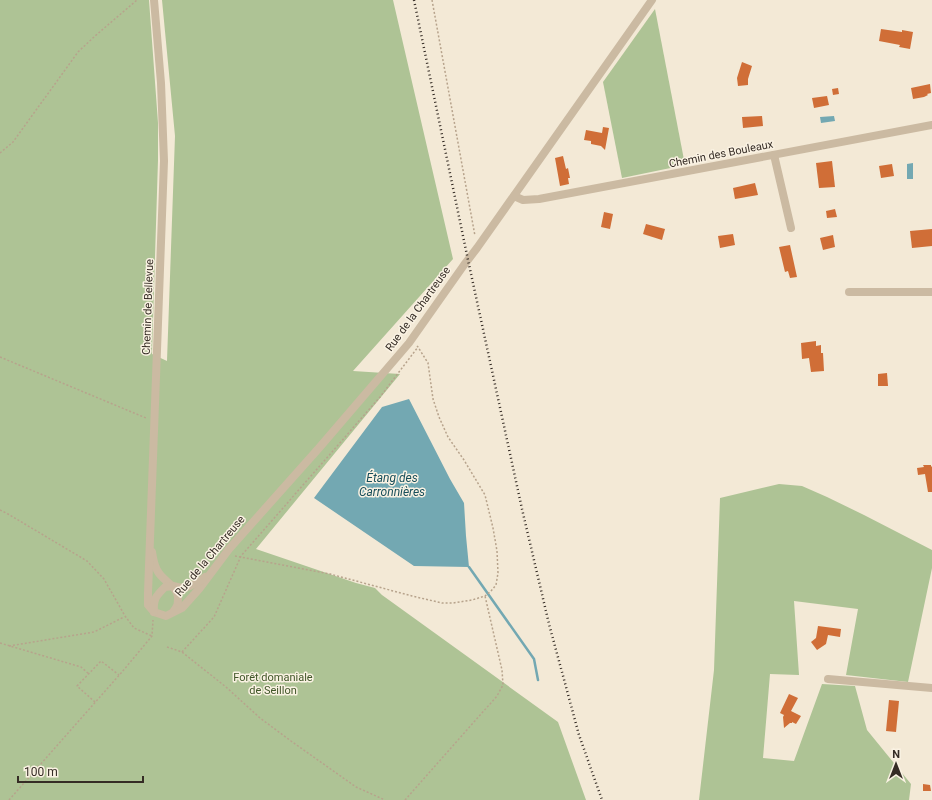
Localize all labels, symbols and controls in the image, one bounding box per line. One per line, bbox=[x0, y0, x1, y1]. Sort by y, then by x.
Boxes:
street label: Chemin des Bouleaux bbox=[668, 137, 775, 170]
street label: Chemin de Bellevue bbox=[140, 259, 156, 355]
street label: Rue de la Chartreuse bbox=[383, 264, 453, 354]
water label: Étang des Carronnières bbox=[359, 470, 425, 499]
street label: Rue de la Chartreuse bbox=[172, 513, 248, 599]
park label: Forêt domaniale de Seillon bbox=[233, 671, 313, 697]
north arrow bbox=[876, 744, 916, 784]
text: N bbox=[892, 748, 900, 761]
scale bar bbox=[18, 758, 143, 784]
text: 100 m bbox=[24, 765, 58, 779]

